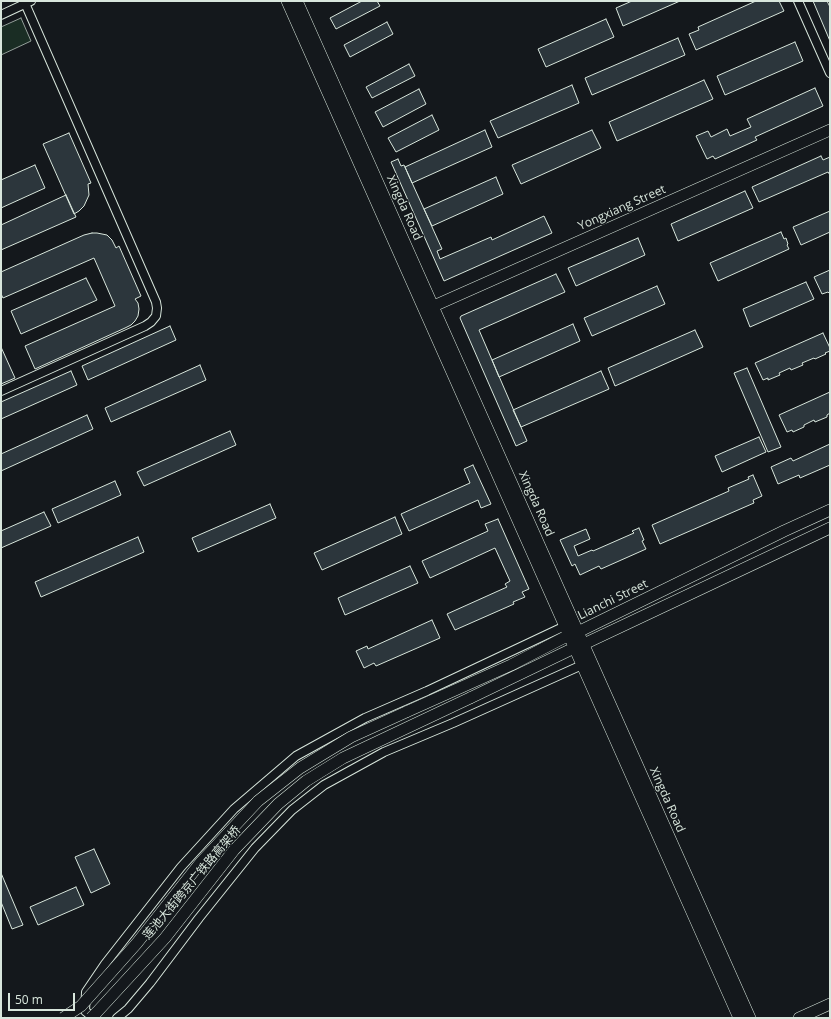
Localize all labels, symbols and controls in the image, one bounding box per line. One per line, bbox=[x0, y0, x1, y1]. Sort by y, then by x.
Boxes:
street label: Xingda Road bbox=[383, 173, 425, 243]
street label: Yongxiang Street bbox=[576, 182, 668, 234]
street label: Xingda Road bbox=[515, 469, 557, 539]
street label: Lianchi Street bbox=[576, 577, 650, 623]
street label: Xingda Road bbox=[646, 765, 688, 835]
street label: 莲池大街跨京广铁路高架桥 bbox=[140, 823, 244, 943]
scale bar bbox=[10, 985, 77, 1011]
text: 50 m bbox=[15, 991, 43, 1008]

